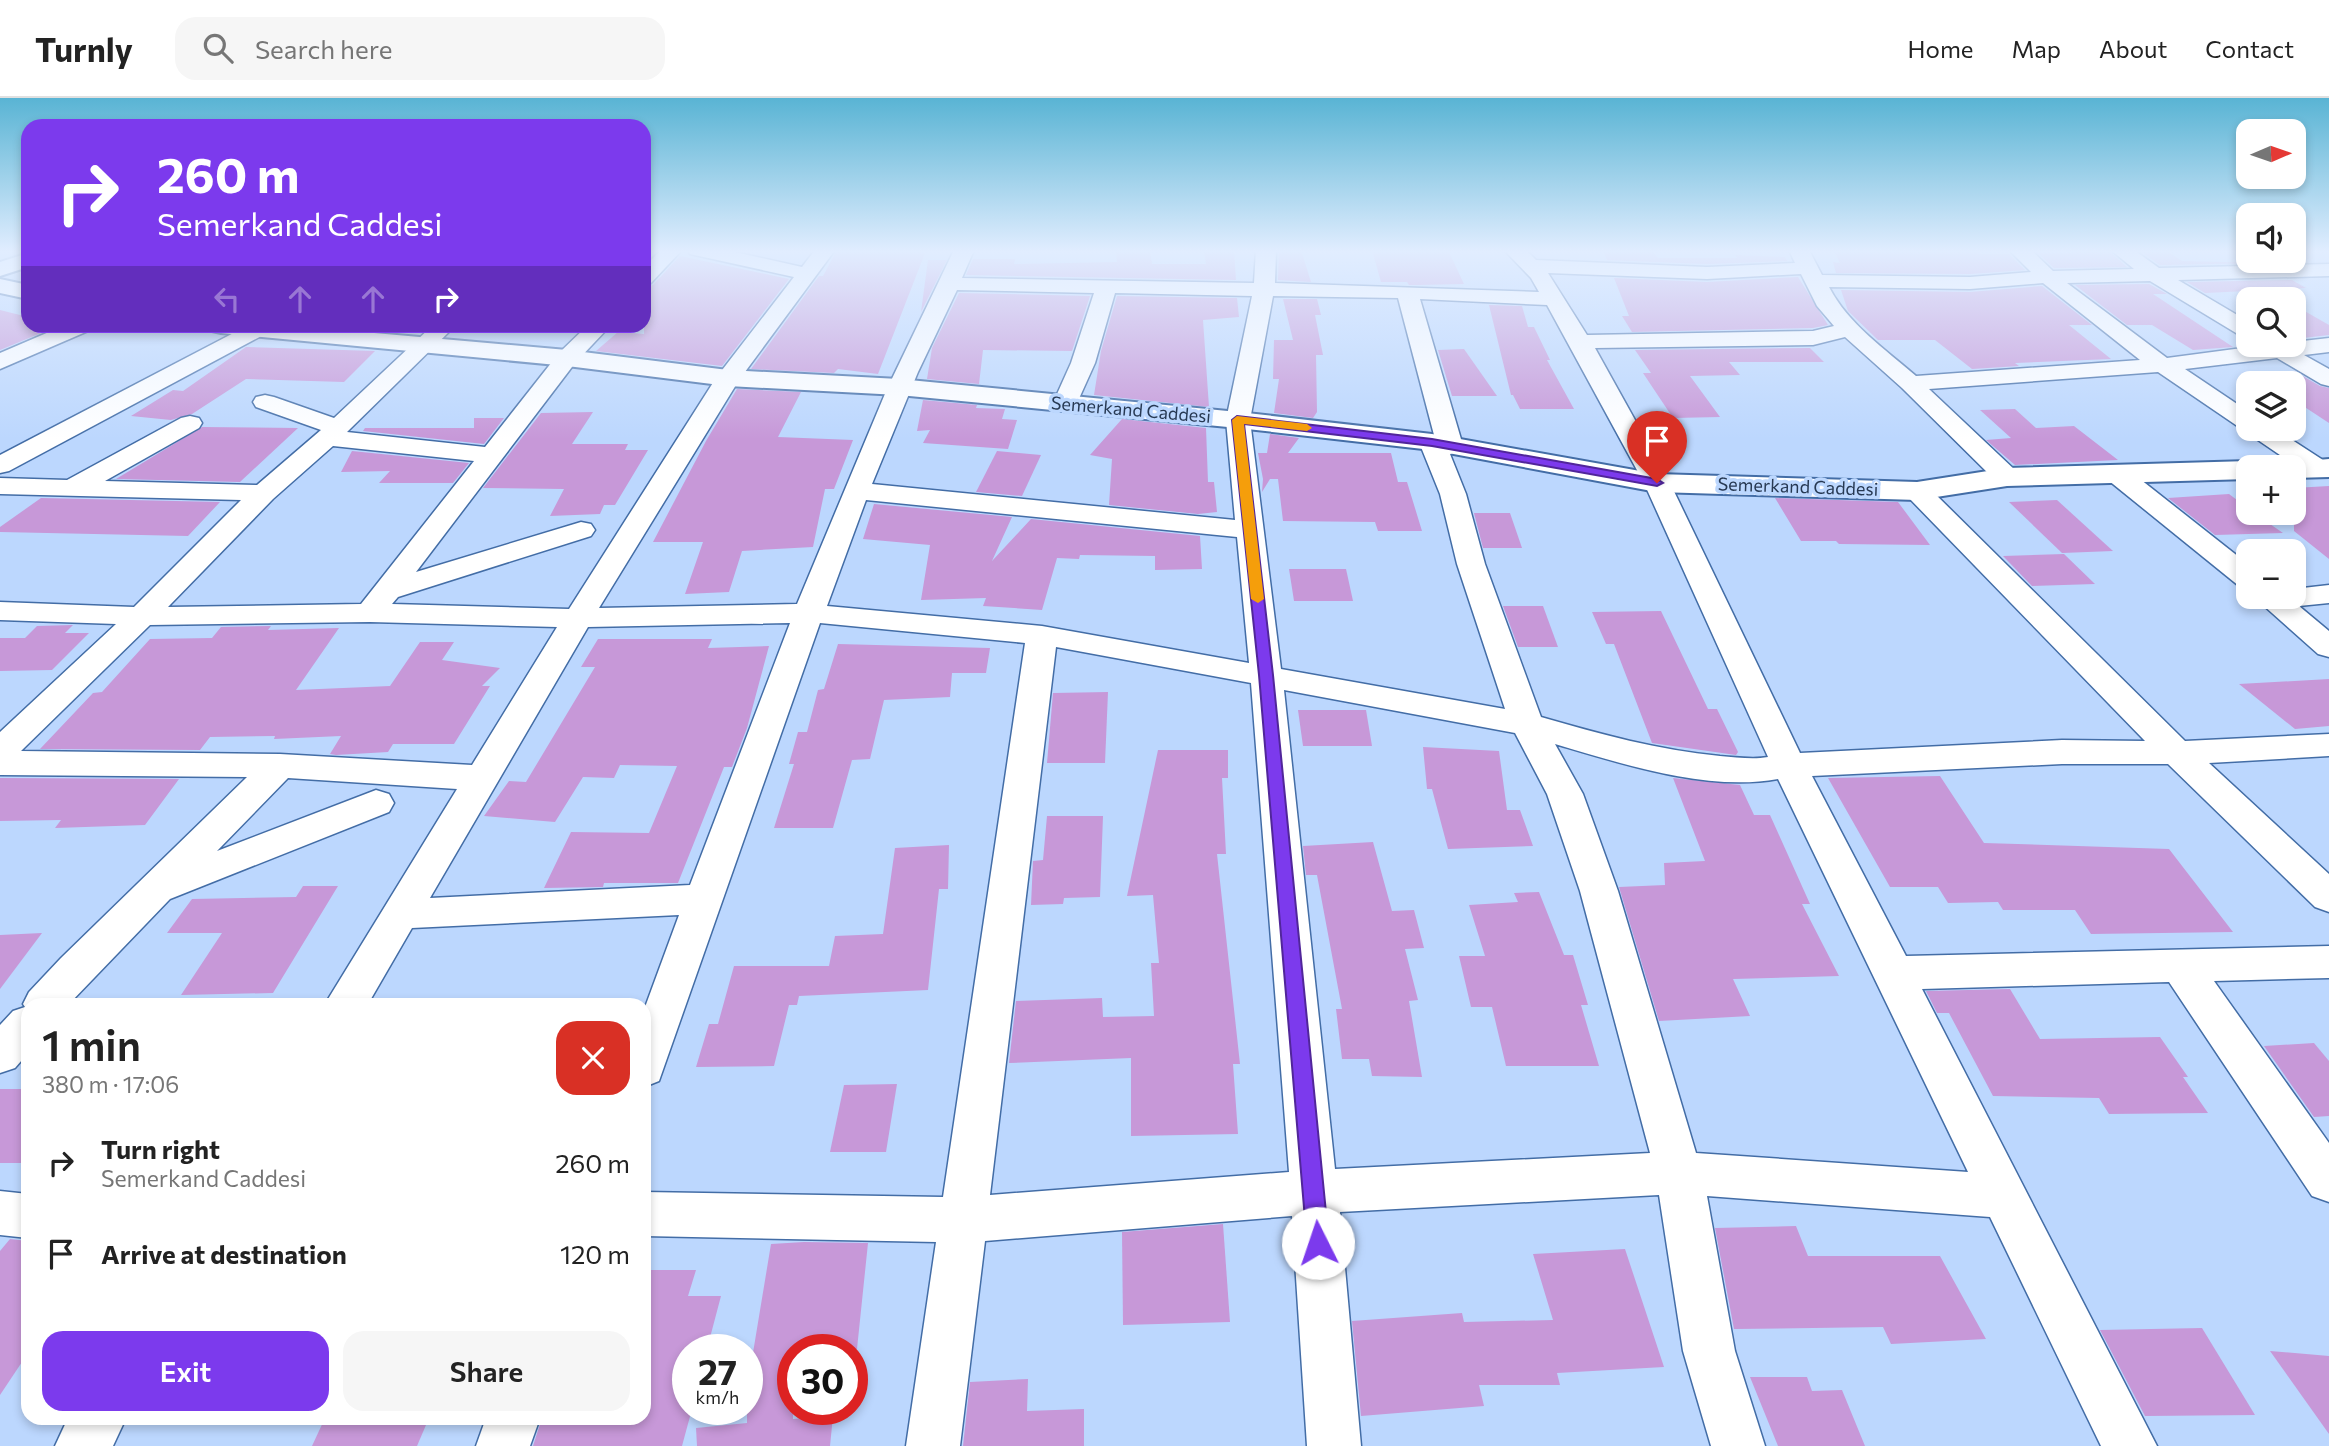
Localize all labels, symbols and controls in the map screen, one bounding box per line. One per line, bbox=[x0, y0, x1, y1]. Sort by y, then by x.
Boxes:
search box bbox=[175, 17, 665, 80]
text: Turnly bbox=[35, 28, 133, 69]
icon: search bbox=[199, 29, 237, 67]
text: Search here bbox=[255, 33, 392, 64]
text: Home bbox=[1908, 34, 1974, 63]
text: Map bbox=[2012, 34, 2061, 63]
text: About bbox=[2099, 34, 2167, 63]
text: Contact bbox=[2205, 34, 2294, 63]
north arrow bbox=[2236, 119, 2306, 189]
map controls bbox=[2236, 119, 2306, 609]
text: 260 m bbox=[157, 143, 299, 203]
icon: right bbox=[42, 147, 133, 238]
text: Semerkand Caddesi bbox=[157, 203, 443, 243]
button: sound bbox=[2236, 203, 2306, 273]
icon: left bbox=[208, 280, 246, 318]
icon: ahead bbox=[281, 280, 319, 318]
icon: ahead bbox=[354, 280, 392, 318]
icon: right bbox=[427, 280, 465, 318]
button: search bbox=[2236, 287, 2306, 357]
button: layers bbox=[2236, 371, 2306, 441]
street label: Semerkand Caddesi bbox=[1050, 391, 1212, 427]
pin bbox=[1627, 411, 1687, 483]
icon: arrive bbox=[1638, 422, 1676, 460]
button: + bbox=[2236, 455, 2306, 525]
street label: Semerkand Caddesi bbox=[1717, 472, 1879, 500]
button: − bbox=[2236, 539, 2306, 609]
text: 1 min bbox=[42, 1018, 141, 1070]
button: close bbox=[556, 1021, 630, 1095]
text: 380 m · 17:06 bbox=[42, 1070, 179, 1098]
text: Turn right bbox=[101, 1133, 220, 1164]
icon: right bbox=[42, 1144, 80, 1182]
text: 260 m bbox=[555, 1147, 630, 1178]
text: Semerkand Caddesi bbox=[101, 1164, 306, 1192]
position arrow bbox=[1281, 1206, 1355, 1280]
icon: arrive bbox=[42, 1235, 80, 1273]
text: Arrive at destination bbox=[101, 1238, 347, 1269]
text: 120 m bbox=[560, 1238, 630, 1269]
button: Exit bbox=[42, 1331, 329, 1411]
button: Share bbox=[343, 1331, 630, 1411]
speed limit sign: 30 bbox=[777, 1334, 868, 1425]
text: 27 bbox=[698, 1349, 737, 1392]
text: km/h bbox=[696, 1386, 739, 1408]

